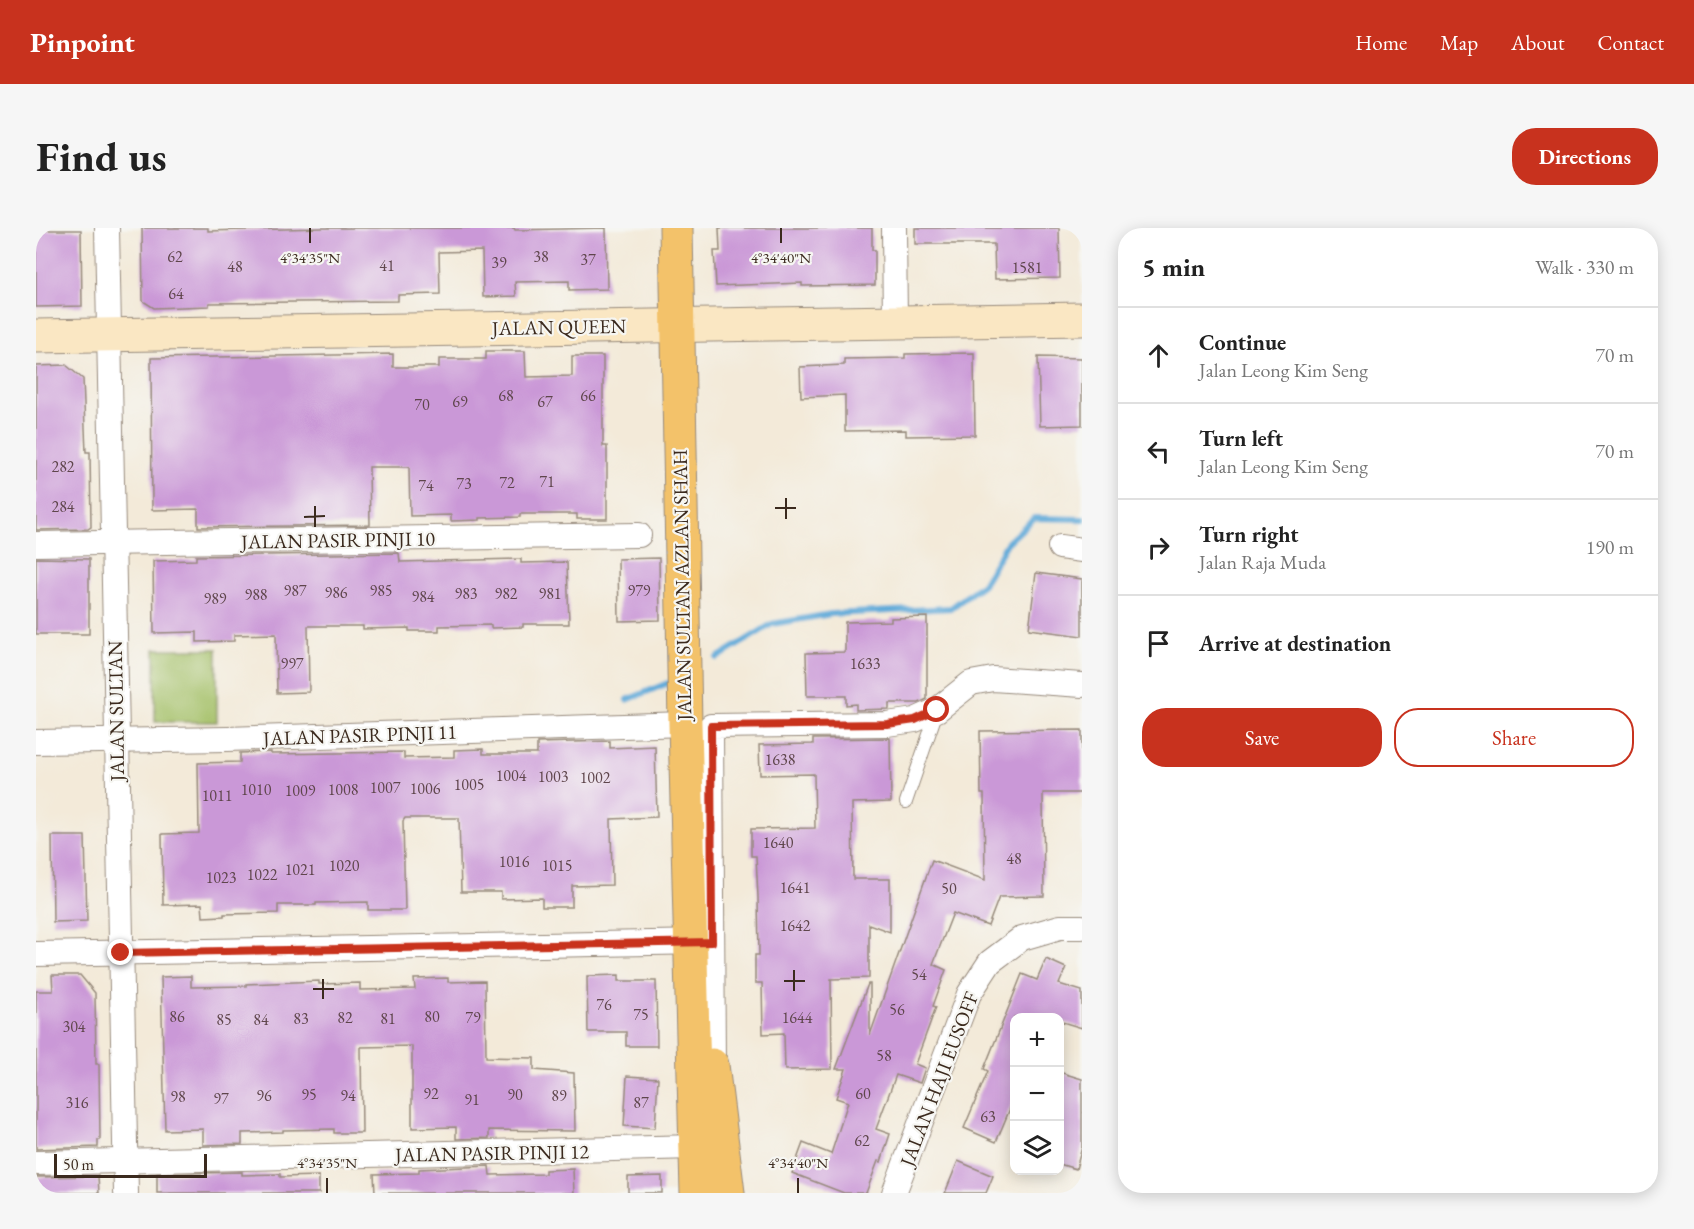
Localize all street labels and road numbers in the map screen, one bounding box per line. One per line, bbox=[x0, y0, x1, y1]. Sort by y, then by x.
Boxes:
street label: JALAN QUEEN bbox=[490, 313, 627, 341]
street label: JALAN SULTAN AZLAN SHAH bbox=[667, 449, 697, 723]
street label: JALAN PASIR PINJI 10 bbox=[239, 525, 436, 555]
street label: JALAN SULTAN bbox=[102, 640, 130, 784]
street label: JALAN PASIR PINJI 11 bbox=[261, 719, 457, 751]
street label: JALAN HAJI EUSOFF bbox=[893, 988, 984, 1172]
street label: JALAN PASIR PINJI 12 bbox=[393, 1138, 590, 1168]

